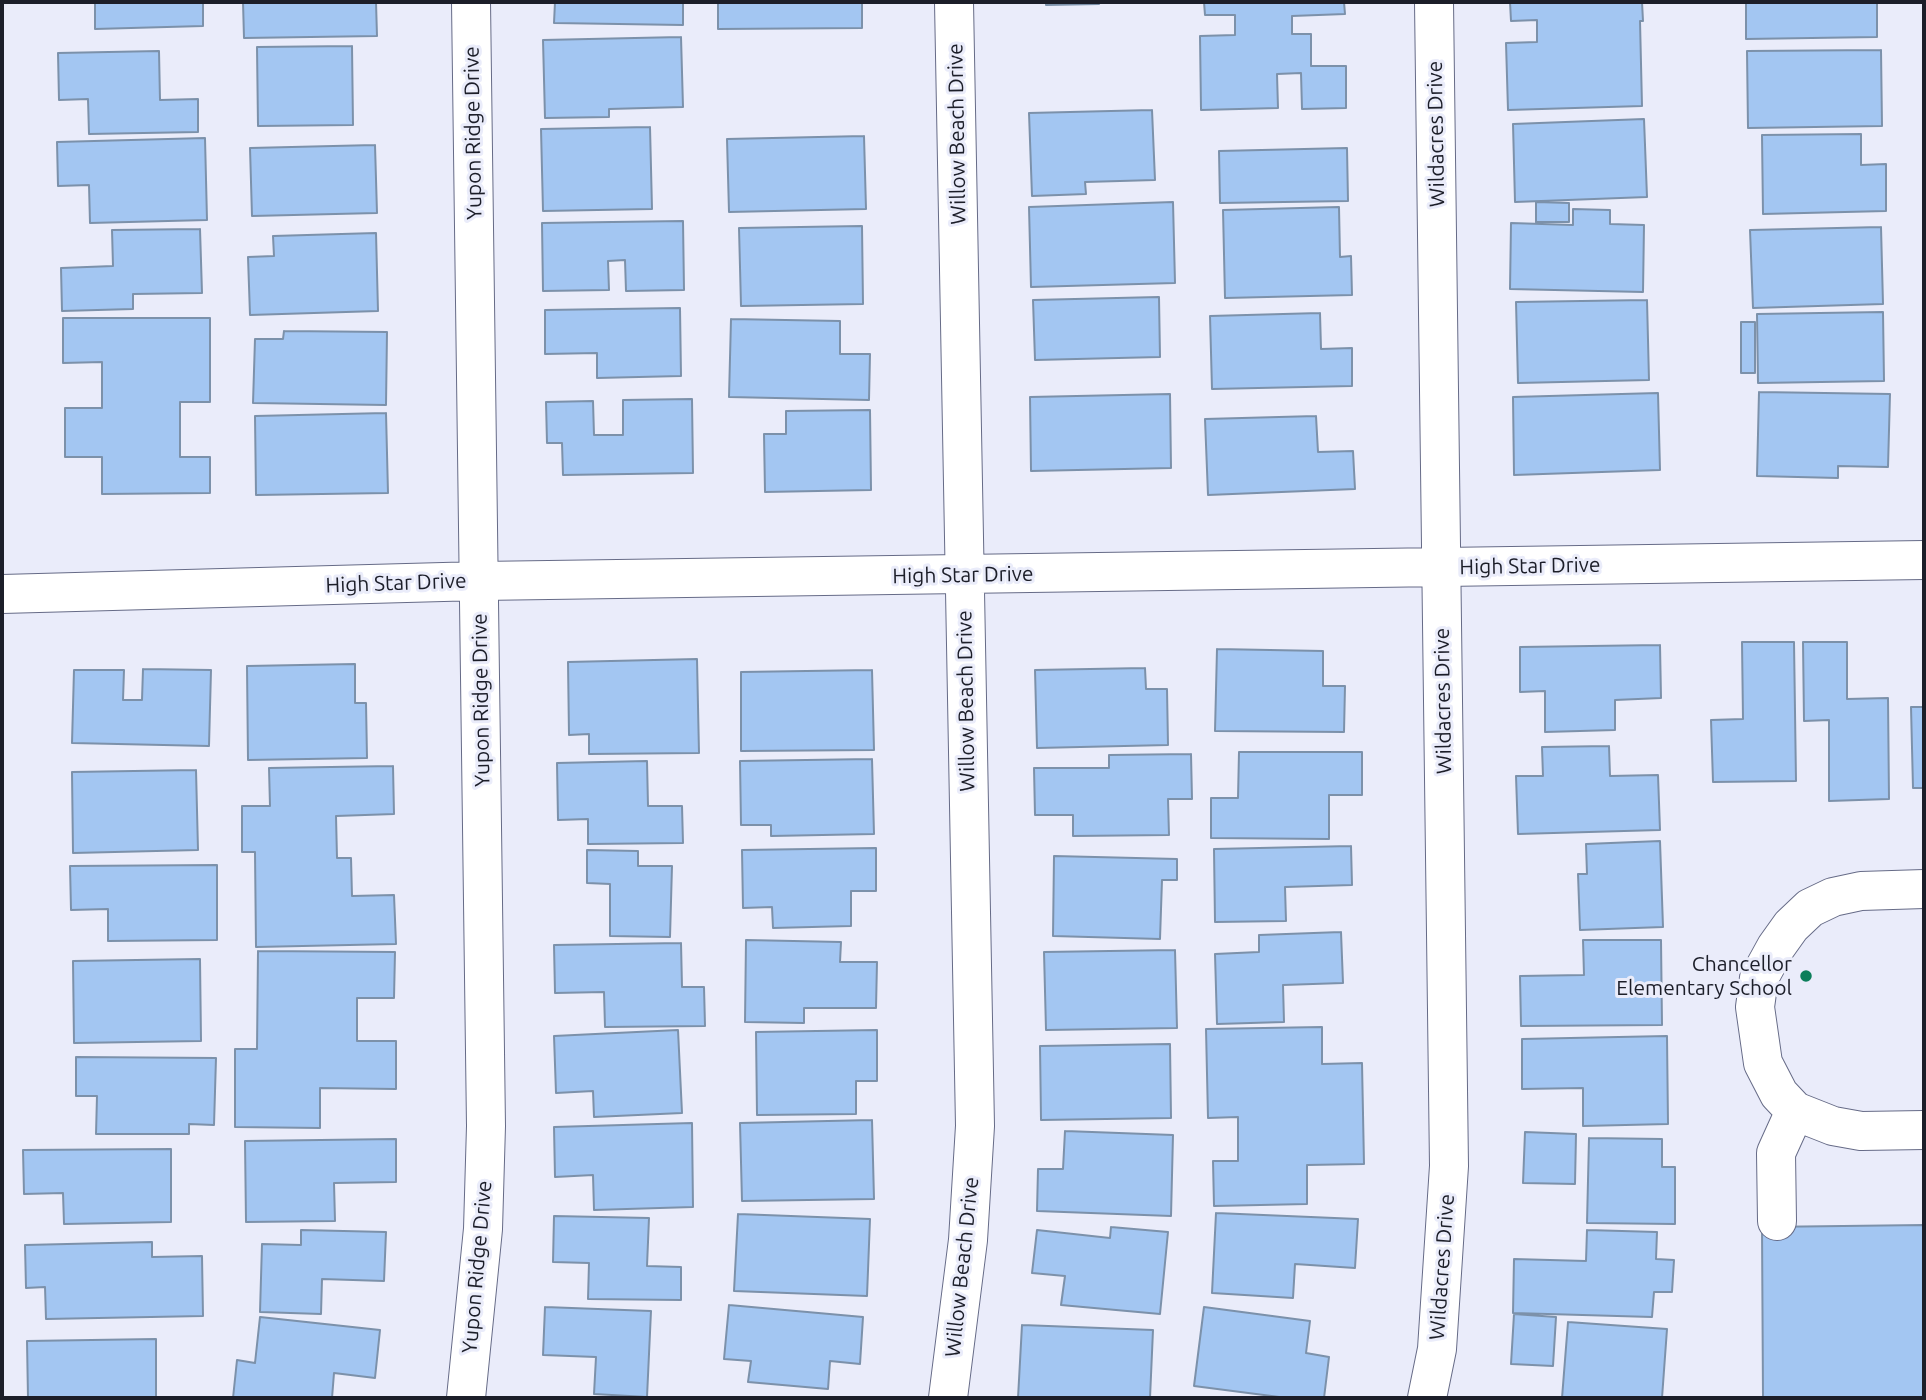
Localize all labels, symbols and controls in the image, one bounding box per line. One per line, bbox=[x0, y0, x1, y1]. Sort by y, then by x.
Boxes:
street label: Willow Beach Drive bbox=[943, 43, 971, 225]
street label: Yupon Ridge Drive bbox=[459, 46, 487, 220]
street label: Wildacres Drive bbox=[1422, 61, 1450, 207]
street label: High Star Drive bbox=[1459, 552, 1601, 580]
street label: High Star Drive bbox=[892, 561, 1034, 589]
street label: High Star Drive bbox=[325, 568, 467, 598]
street label: Willow Beach Drive bbox=[952, 610, 980, 792]
street label: Yupon Ridge Drive bbox=[467, 613, 495, 787]
street label: Wildacres Drive bbox=[1429, 628, 1457, 774]
place label: Chancellor Elementary School bbox=[1616, 951, 1792, 1001]
marker: Chancellor Elementary School bbox=[1798, 968, 1814, 984]
street label: Willow Beach Drive bbox=[940, 1176, 984, 1358]
street label: Yupon Ridge Drive bbox=[457, 1179, 497, 1355]
street label: Wildacres Drive bbox=[1424, 1193, 1460, 1341]

